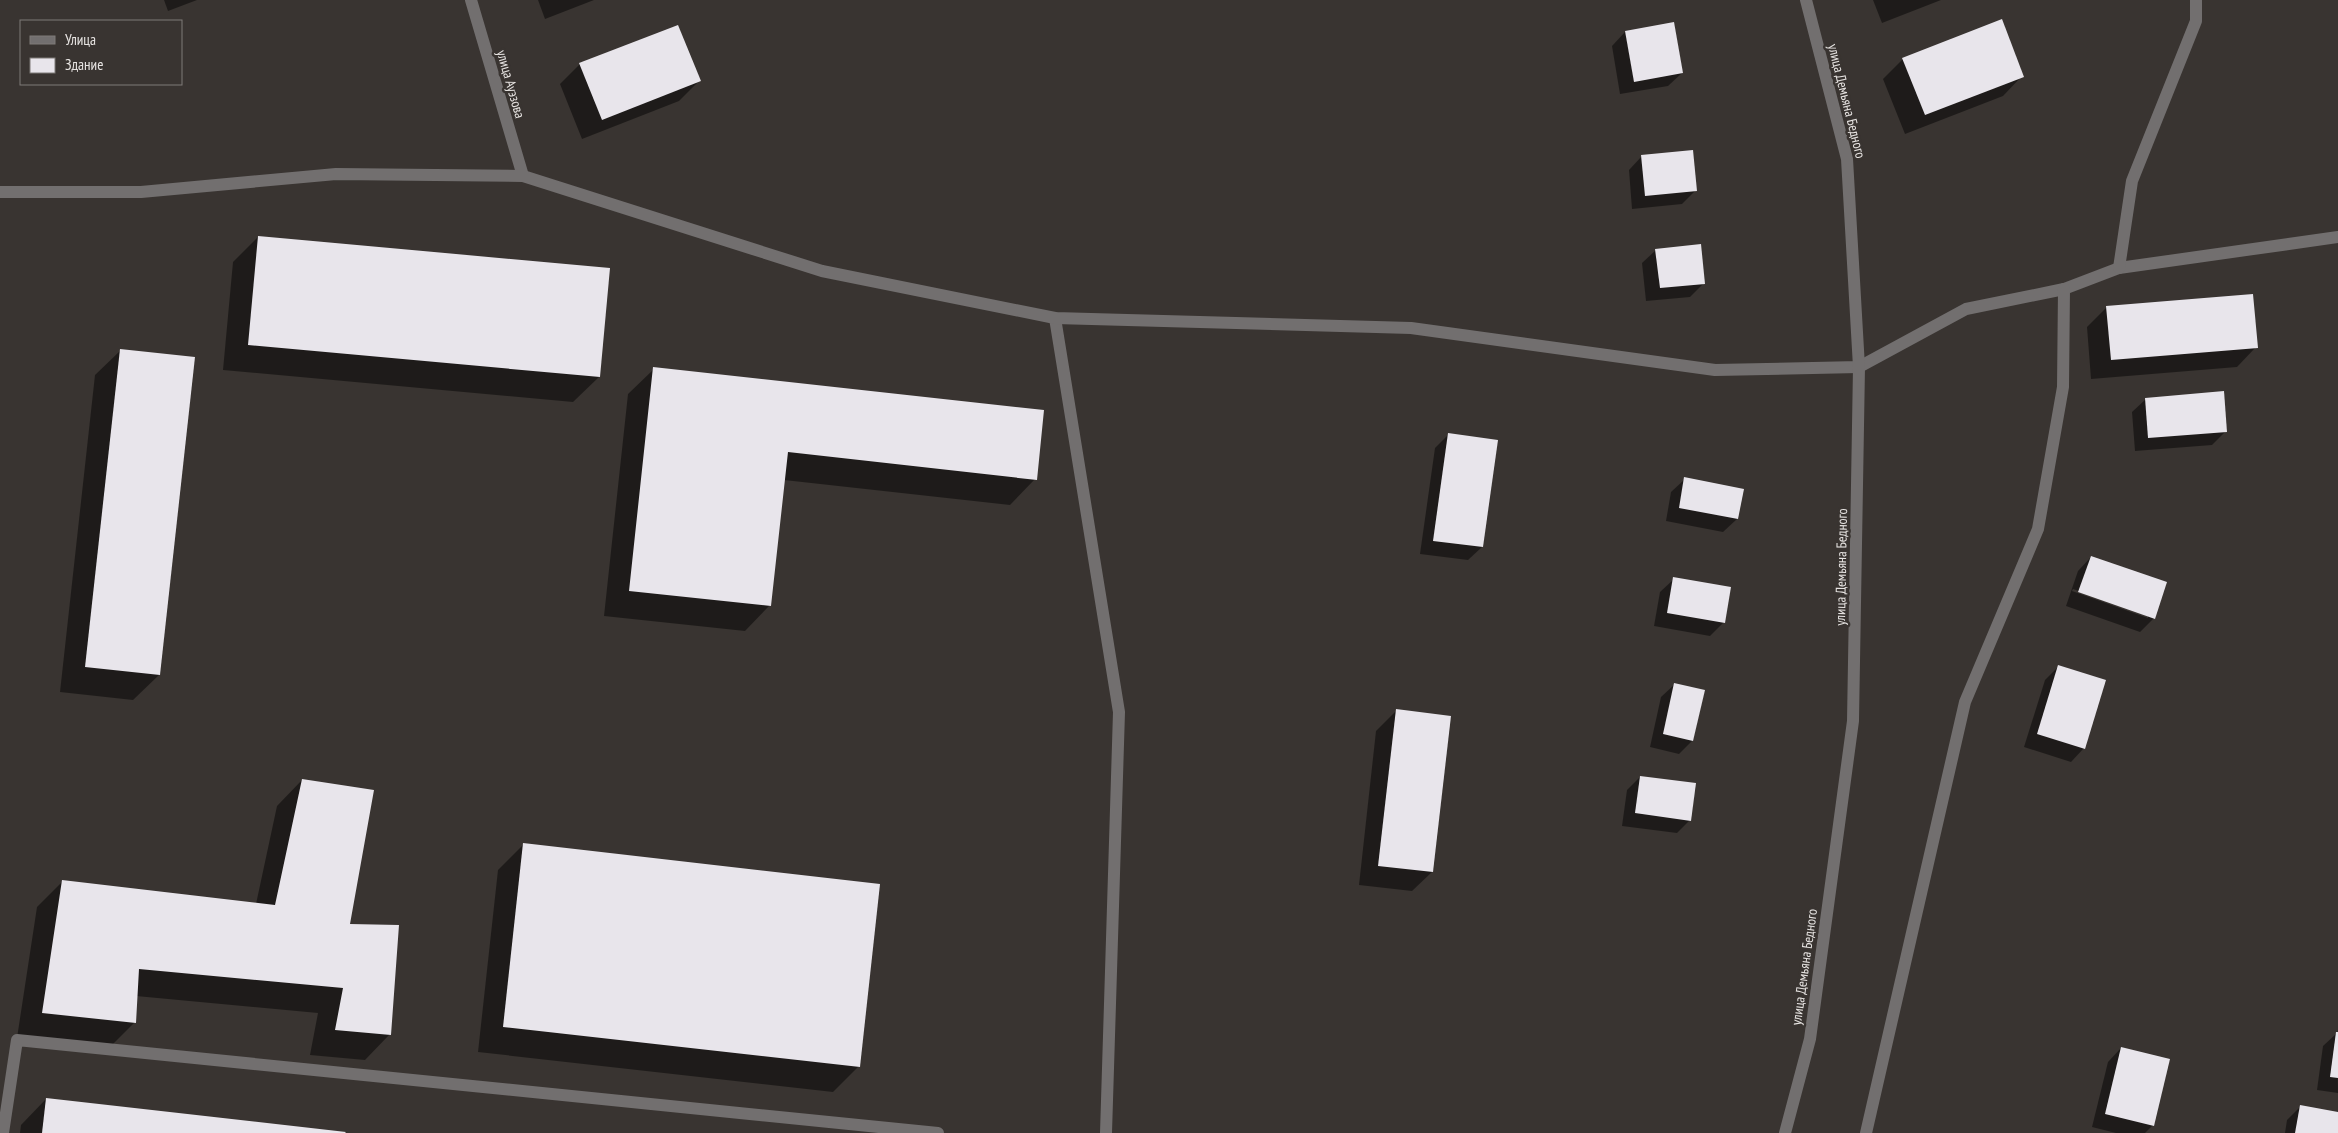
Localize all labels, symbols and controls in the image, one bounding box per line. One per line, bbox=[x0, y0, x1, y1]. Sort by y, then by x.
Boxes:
legend bbox=[20, 20, 182, 85]
text: Улица bbox=[65, 30, 96, 49]
street label: улица Демьяна Бедного bbox=[1824, 42, 1870, 160]
street label: улица Ауэзова bbox=[493, 48, 529, 120]
text: Здание bbox=[65, 55, 103, 74]
street label: улица Демьяна Бедного bbox=[1831, 508, 1851, 626]
street label: улица Демьяна Бедного bbox=[1787, 908, 1821, 1026]

